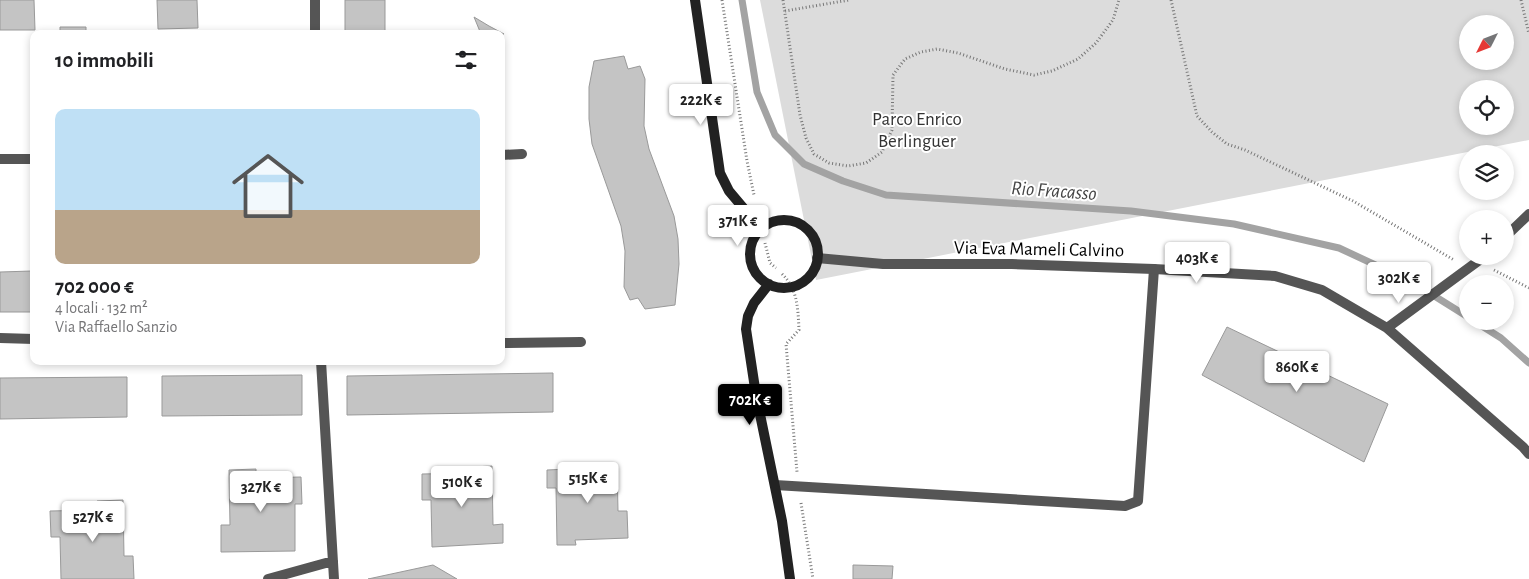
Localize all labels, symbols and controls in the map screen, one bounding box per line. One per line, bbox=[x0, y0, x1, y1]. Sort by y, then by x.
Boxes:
north arrow bbox=[1459, 15, 1514, 70]
map controls bbox=[1459, 15, 1514, 330]
icon: filters bbox=[452, 46, 480, 74]
text: 10 immobili bbox=[55, 50, 154, 71]
button: locate bbox=[1459, 80, 1514, 135]
pin: 222K € bbox=[660, 84, 742, 126]
text: 222K € bbox=[680, 92, 722, 108]
park label: Parco Enrico Berlinguer bbox=[872, 110, 962, 151]
icon: home bbox=[223, 141, 313, 231]
button: layers bbox=[1459, 145, 1514, 200]
water label: Rio Fracasso bbox=[1011, 178, 1097, 204]
pin: 371K € bbox=[697, 204, 779, 247]
button: + bbox=[1459, 210, 1514, 265]
text: 371K € bbox=[719, 213, 757, 229]
street label: Via Eva Mameli Calvino bbox=[954, 239, 1124, 260]
pin: 403K € bbox=[1156, 242, 1238, 284]
text: 403K € bbox=[1176, 250, 1218, 266]
pin: 302K € bbox=[1358, 262, 1440, 304]
text: 302K € bbox=[1378, 270, 1420, 286]
button: − bbox=[1459, 275, 1514, 330]
text: 702 000 € bbox=[55, 276, 134, 297]
text: 4 locali · 132 m² bbox=[55, 300, 148, 316]
text: Via Raffaello Sanzio bbox=[55, 319, 177, 335]
pin: 860K € bbox=[1256, 350, 1338, 393]
text: 860K € bbox=[1275, 359, 1319, 375]
pin: 702K € bbox=[709, 384, 791, 426]
text: 702K € bbox=[729, 392, 771, 408]
pin: 515K € bbox=[547, 462, 629, 504]
pin: 510K € bbox=[421, 466, 503, 508]
pin: 327K € bbox=[220, 470, 302, 513]
text: 515K € bbox=[569, 470, 607, 486]
text: 510K € bbox=[442, 474, 482, 490]
text: 327K € bbox=[241, 479, 281, 495]
pin: 527K € bbox=[52, 500, 134, 543]
text: 527K € bbox=[73, 509, 113, 525]

